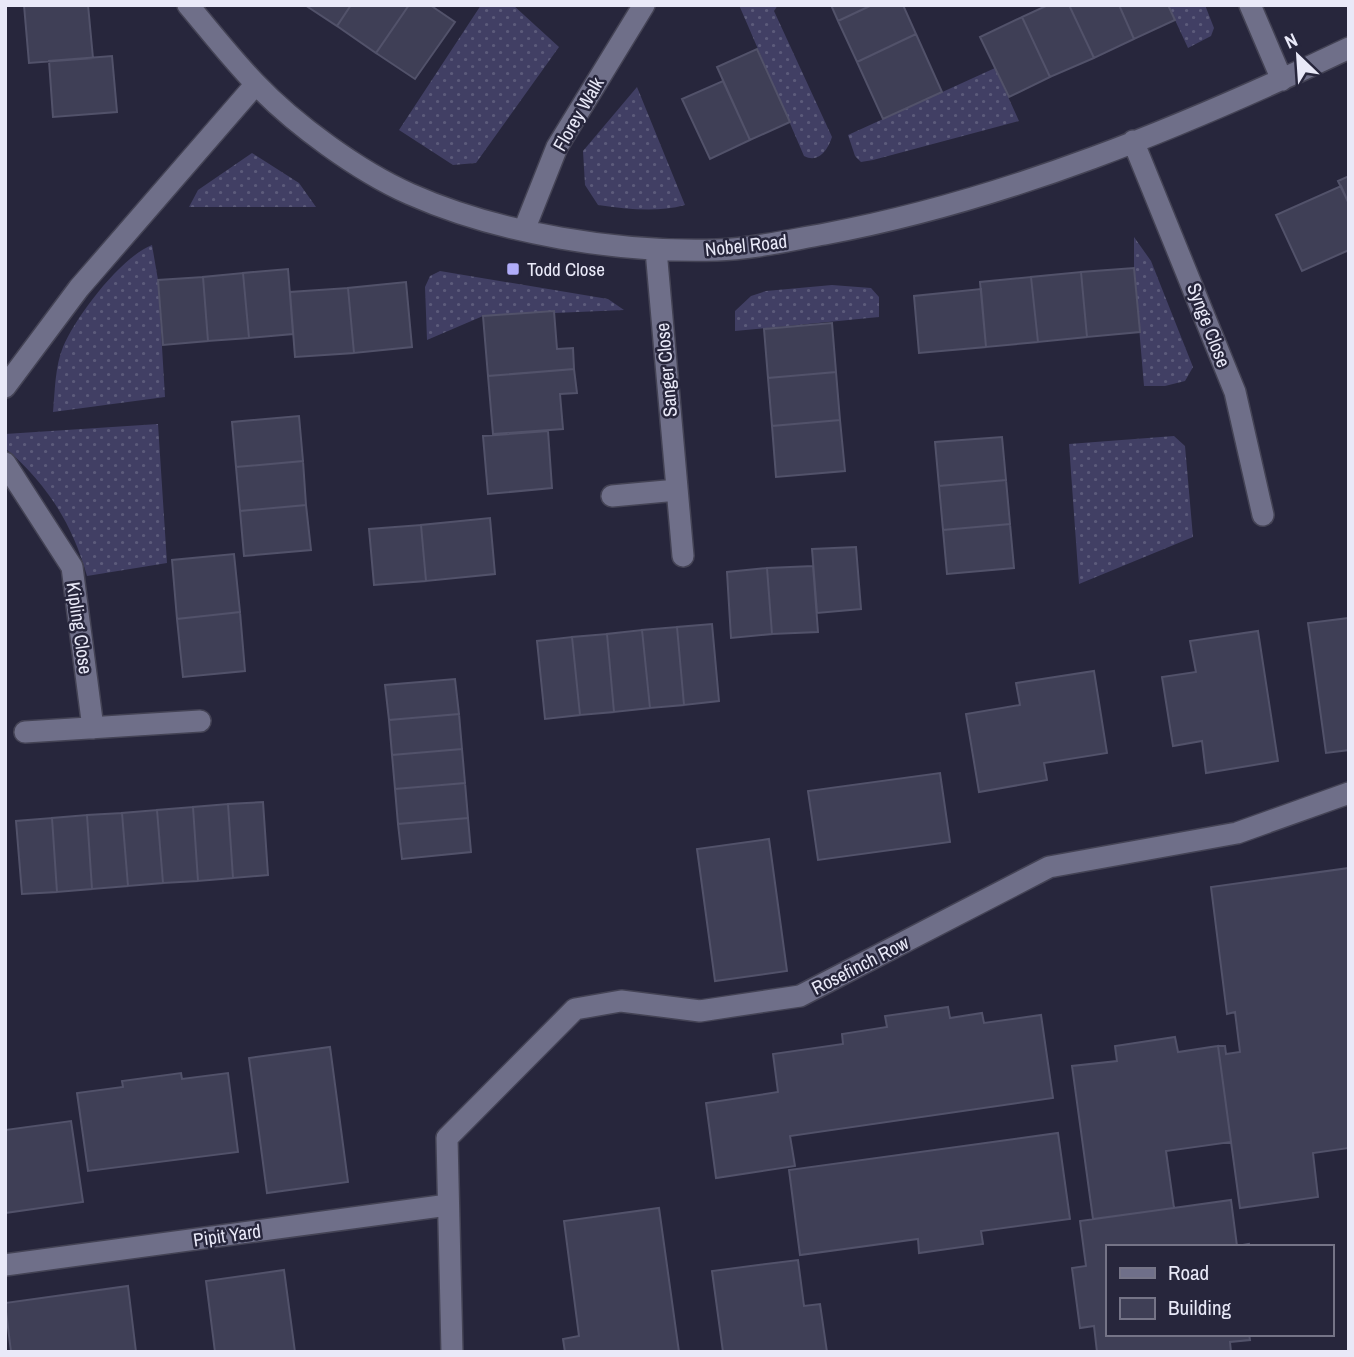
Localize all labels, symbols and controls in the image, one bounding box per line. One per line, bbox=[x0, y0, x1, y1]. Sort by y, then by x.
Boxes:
north arrow bbox=[1263, 21, 1333, 91]
text: N bbox=[1280, 26, 1301, 55]
street label: Florey Walk bbox=[546, 72, 610, 156]
street label: Nobel Road bbox=[704, 228, 788, 262]
place label: Todd Close bbox=[527, 256, 605, 282]
marker: Todd Close bbox=[505, 261, 521, 277]
street label: Synge Close bbox=[1181, 279, 1237, 371]
street label: Sanger Close bbox=[649, 322, 683, 418]
street label: Kipling Close bbox=[61, 580, 99, 676]
street label: Rosefinch Row bbox=[807, 929, 914, 1001]
street label: Pipit Yard bbox=[192, 1217, 262, 1253]
legend bbox=[1106, 1245, 1333, 1336]
text: Road bbox=[1168, 1258, 1209, 1287]
text: Building bbox=[1168, 1293, 1232, 1322]

